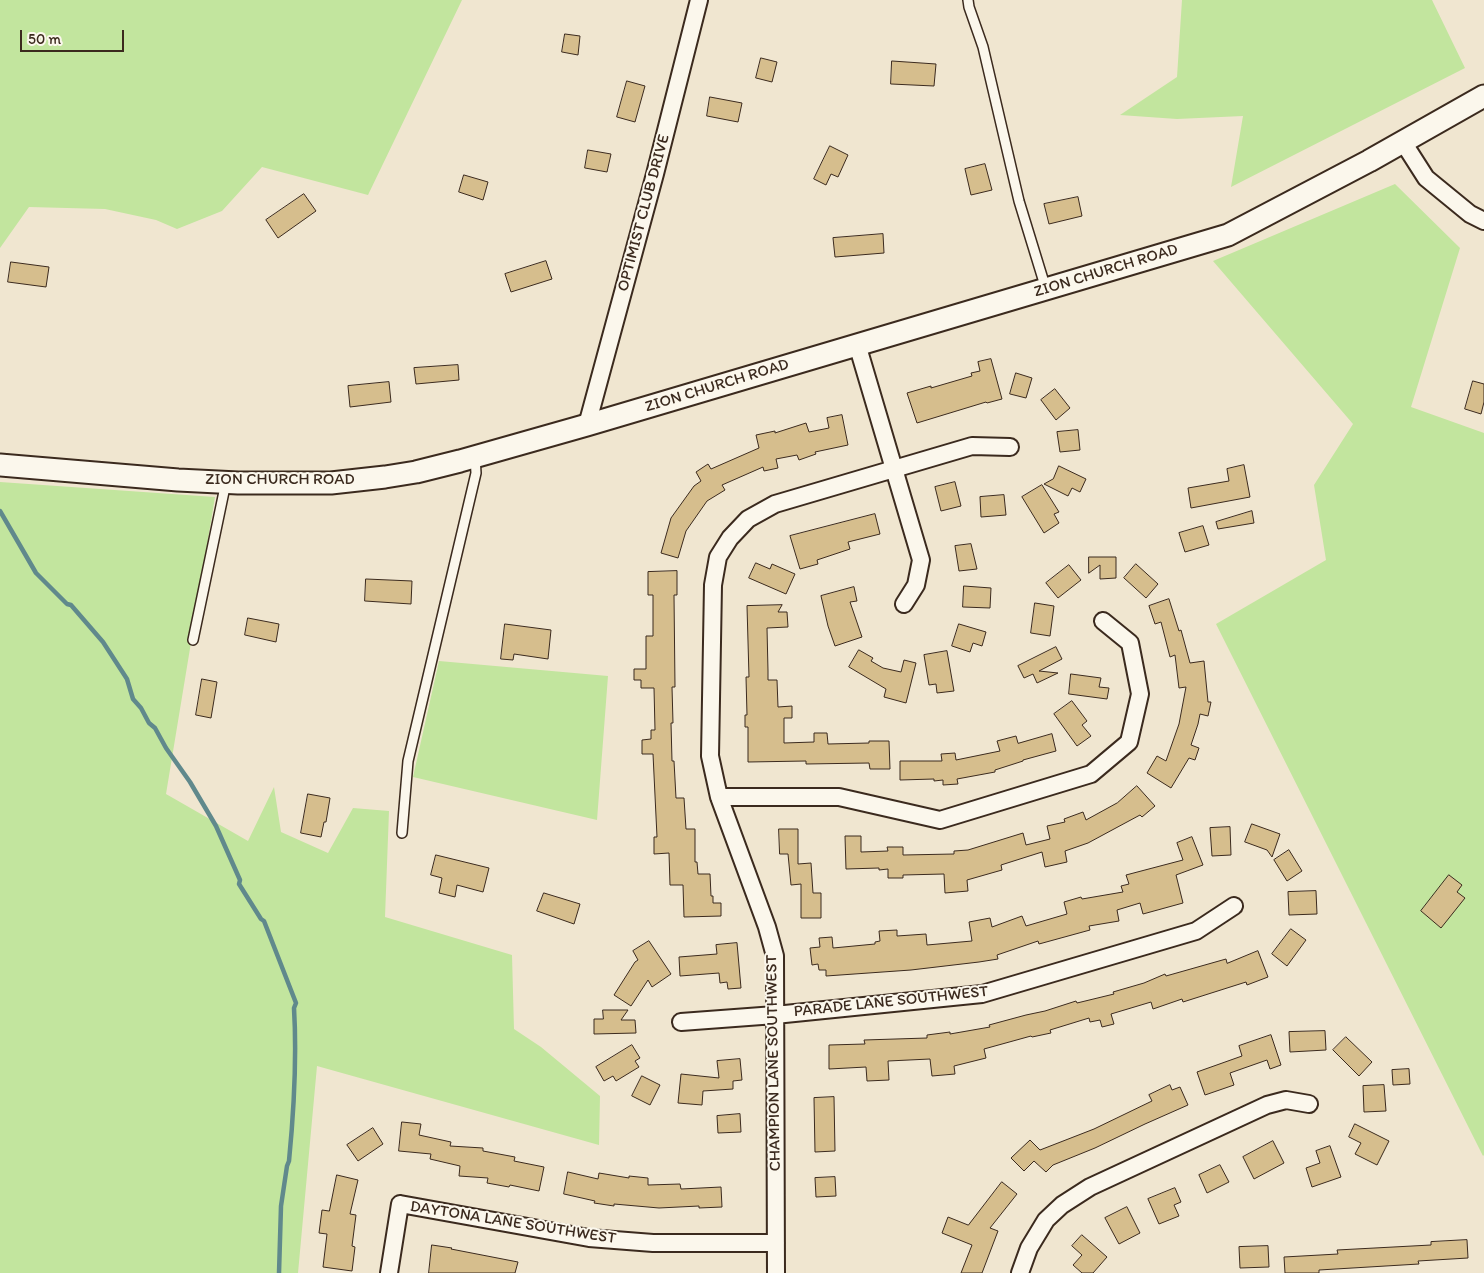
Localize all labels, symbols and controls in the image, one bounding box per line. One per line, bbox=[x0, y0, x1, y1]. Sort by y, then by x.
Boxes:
scale bar bbox=[22, 20, 126, 52]
text: 50 m bbox=[28, 30, 61, 48]
street label: OPTIMIST CLUB DRIVE bbox=[614, 132, 674, 294]
street label: ZION CHURCH ROAD bbox=[1032, 240, 1180, 302]
street label: ZION CHURCH ROAD bbox=[643, 355, 791, 417]
street label: ZION CHURCH ROAD bbox=[205, 470, 355, 490]
street label: CHAMPION LANE SOUTHWEST bbox=[763, 954, 785, 1172]
street label: PARADE LANE SOUTHWEST bbox=[793, 982, 989, 1022]
street label: DAYTONA LANE SOUTHWEST bbox=[409, 1197, 617, 1249]

